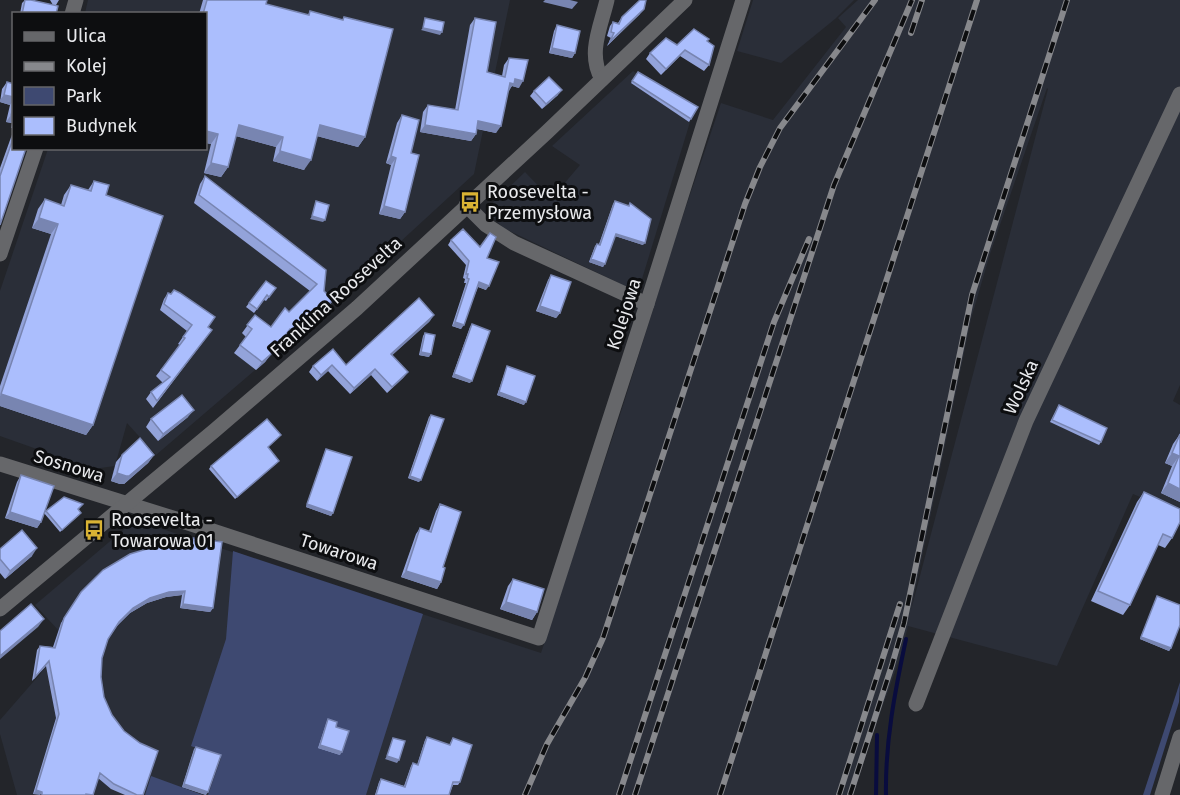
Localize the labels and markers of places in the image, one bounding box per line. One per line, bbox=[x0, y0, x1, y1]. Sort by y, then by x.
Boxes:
place label: Roosevelta - Przemysłowa bbox=[487, 181, 592, 224]
bus stop icon: Roosevelta - Przemysłowa bbox=[458, 190, 482, 214]
place label: Roosevelta - Towarowa 01 bbox=[111, 509, 214, 552]
bus stop icon: Roosevelta - Towarowa 01 bbox=[82, 518, 106, 542]

